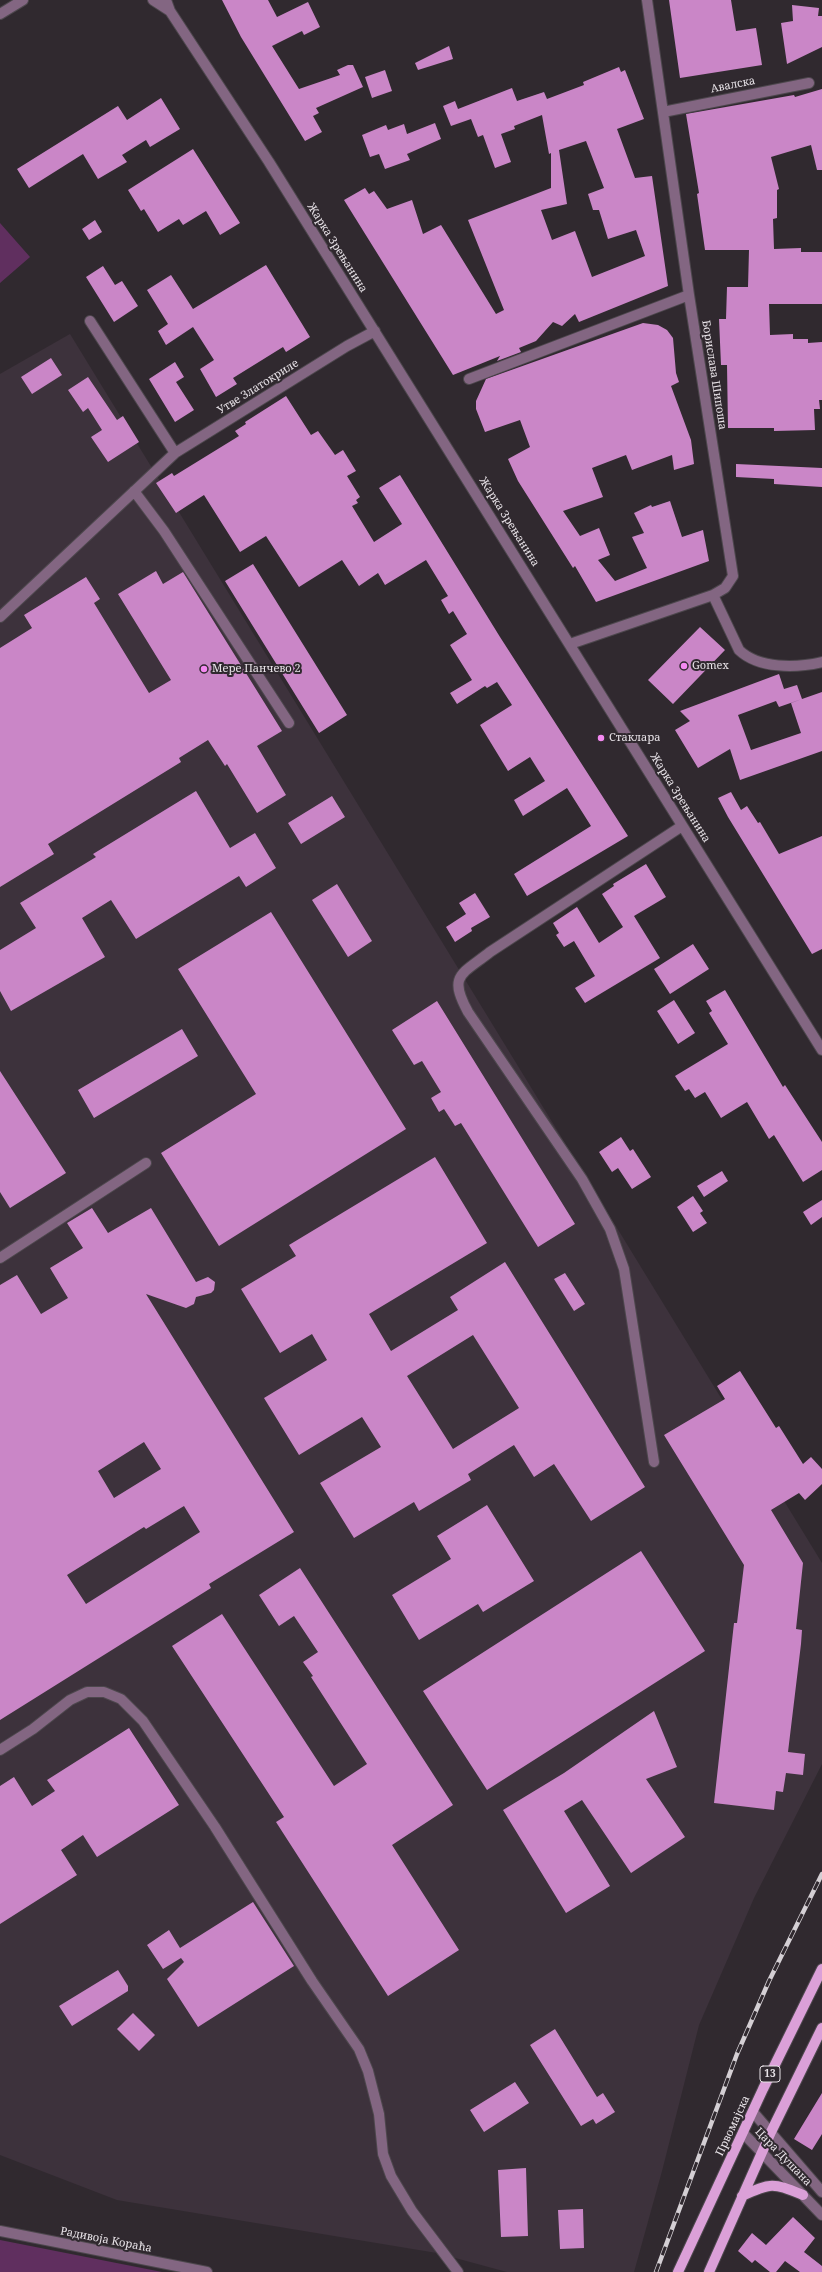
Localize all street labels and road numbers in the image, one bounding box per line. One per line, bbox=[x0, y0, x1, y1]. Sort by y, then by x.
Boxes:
street label: Авалска bbox=[710, 74, 756, 96]
street label: Жарка Зрењанина bbox=[304, 201, 370, 295]
street label: Борислава Шипоша bbox=[699, 319, 729, 431]
street label: Утве Златокриле bbox=[215, 357, 301, 417]
street label: Жарка Зрењанина bbox=[476, 475, 542, 569]
street label: Жарка Зрењанина bbox=[647, 751, 713, 845]
road number: 13 bbox=[760, 2066, 780, 2082]
street label: Првомајска bbox=[713, 2094, 753, 2158]
street label: Цара Душана bbox=[752, 2125, 814, 2189]
street label: Радивоја Кораћа bbox=[59, 2225, 153, 2255]

